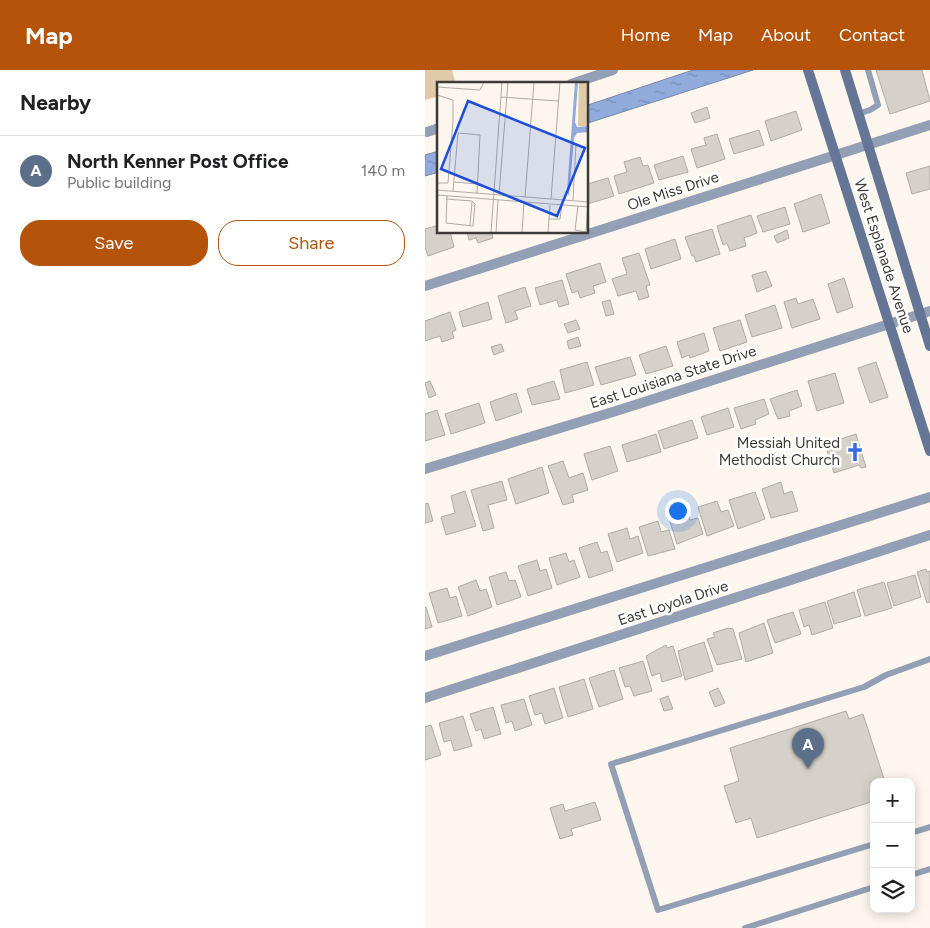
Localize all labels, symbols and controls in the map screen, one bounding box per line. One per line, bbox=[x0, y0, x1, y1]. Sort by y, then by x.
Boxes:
text: Map bbox=[25, 21, 73, 50]
text: Home bbox=[621, 24, 670, 46]
text: Map bbox=[698, 24, 733, 46]
text: About bbox=[761, 24, 811, 46]
text: Contact bbox=[839, 24, 905, 46]
inset map bbox=[437, 82, 589, 234]
text: Nearby bbox=[20, 90, 91, 115]
text: North Kenner Post Office bbox=[67, 150, 288, 173]
text: A bbox=[30, 161, 42, 180]
text: 140 m bbox=[361, 161, 405, 180]
street label: Ole Miss Drive bbox=[625, 168, 721, 214]
text: Public building bbox=[67, 173, 171, 192]
street label: West Esplanade Avenue bbox=[850, 176, 918, 336]
button: Save bbox=[20, 220, 208, 266]
button: Share bbox=[218, 220, 405, 266]
street label: East Louisiana State Drive bbox=[588, 342, 758, 412]
place label: Messiah United Methodist Church bbox=[719, 434, 840, 469]
church icon: Messiah United Methodist Church bbox=[844, 441, 866, 463]
your location bbox=[665, 498, 691, 524]
street label: East Loyola Drive bbox=[616, 577, 730, 629]
pin: A bbox=[792, 728, 824, 769]
map controls bbox=[870, 778, 915, 913]
button: + bbox=[870, 778, 915, 823]
button: − bbox=[870, 823, 915, 868]
button: layers bbox=[870, 868, 915, 913]

